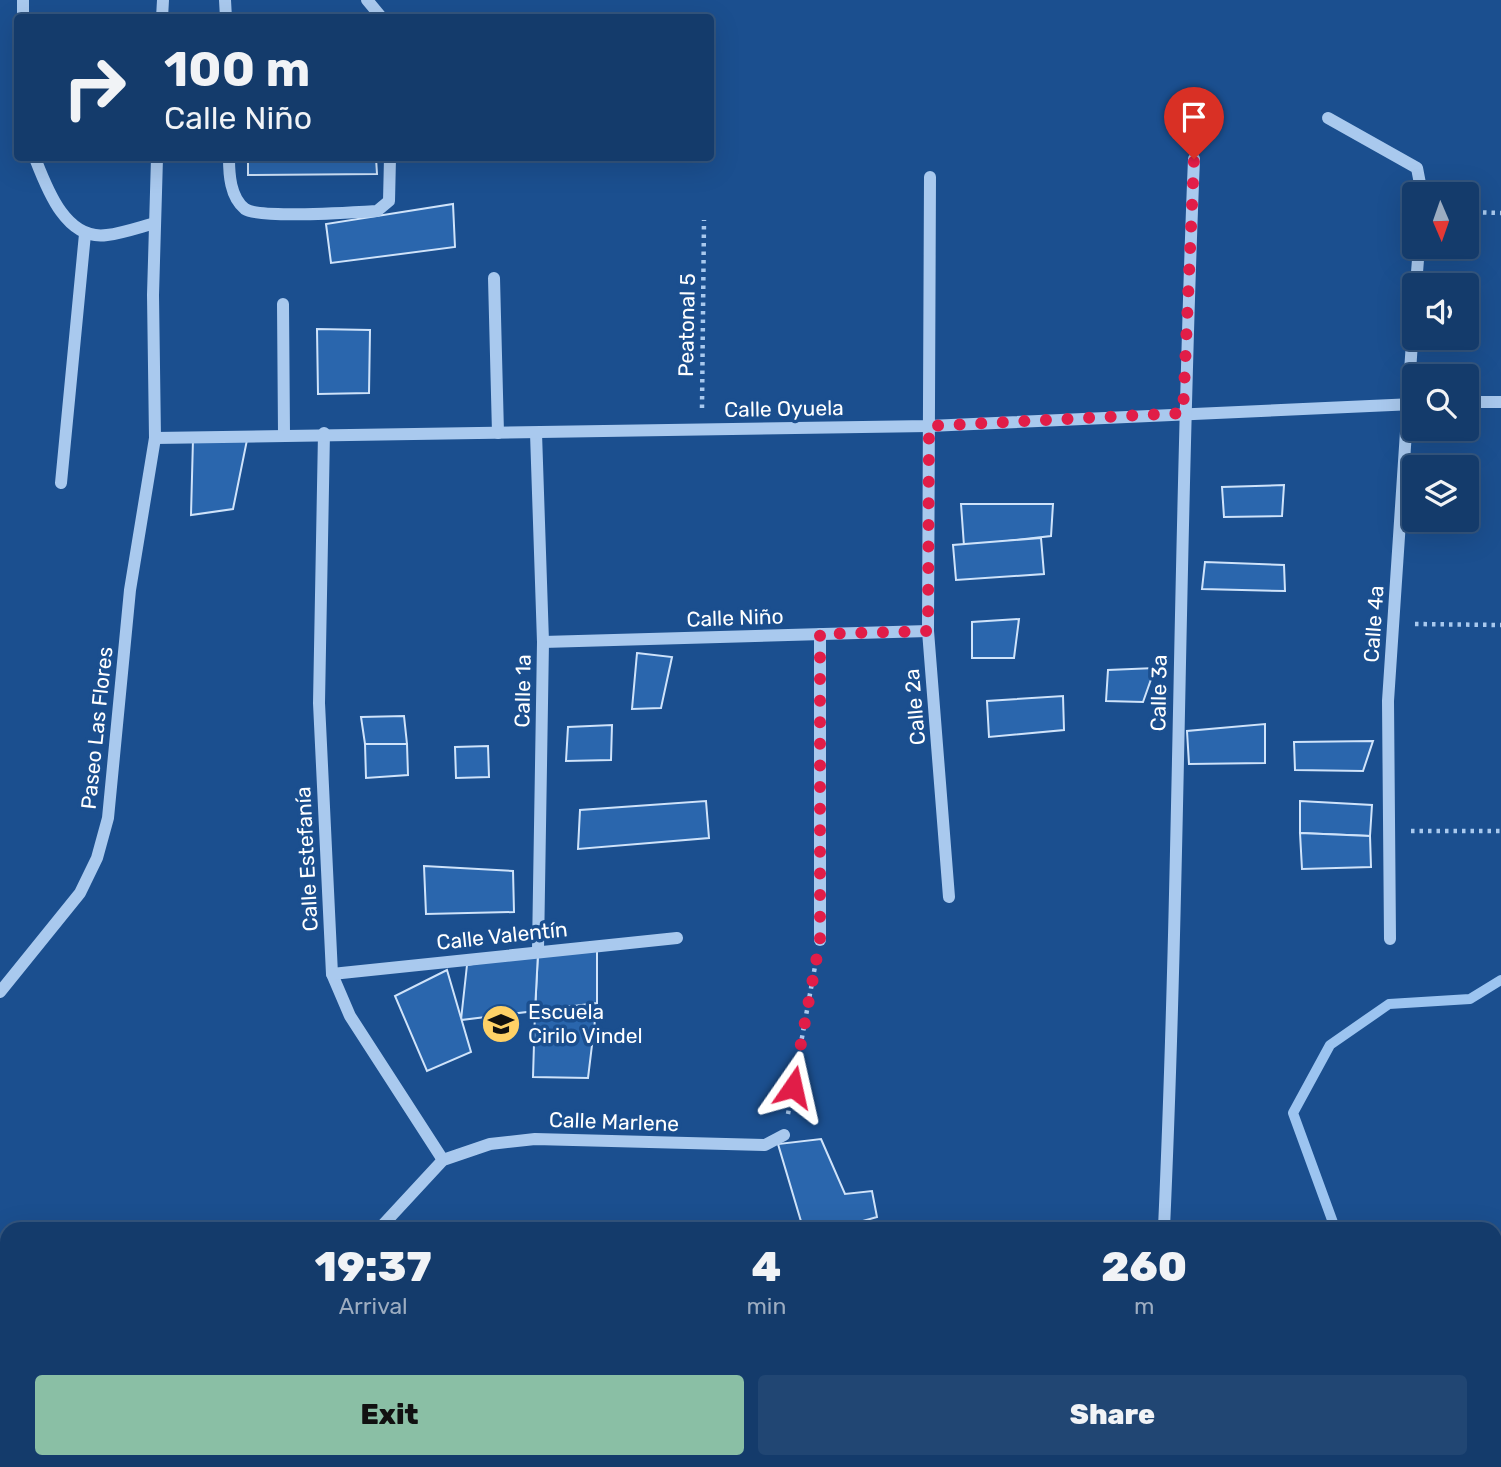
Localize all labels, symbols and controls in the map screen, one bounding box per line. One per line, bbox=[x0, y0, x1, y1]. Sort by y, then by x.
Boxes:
text: 100 m bbox=[164, 40, 310, 98]
icon: right bbox=[49, 42, 140, 133]
pin bbox=[1164, 87, 1224, 159]
icon: arrive bbox=[1175, 98, 1213, 136]
text: Calle Niño bbox=[164, 99, 312, 137]
north arrow bbox=[1402, 182, 1479, 259]
map controls bbox=[1402, 182, 1479, 532]
street label: Peatonal 5 bbox=[673, 273, 700, 377]
button: sound bbox=[1402, 273, 1479, 350]
button: search bbox=[1402, 364, 1479, 441]
street label: Calle Oyuela bbox=[724, 395, 844, 422]
button: layers bbox=[1402, 455, 1479, 532]
street label: Calle 4a bbox=[1358, 585, 1389, 663]
street label: Calle Niño bbox=[686, 603, 784, 632]
street label: Paseo Las Flores bbox=[76, 645, 117, 811]
street label: Calle 1a bbox=[509, 654, 536, 728]
street label: Calle 3a bbox=[1145, 654, 1172, 732]
street label: Calle 2a bbox=[899, 668, 930, 746]
street label: Calle Estefanía bbox=[290, 786, 323, 932]
street label: Calle Valentín bbox=[435, 916, 569, 955]
place label: Escuela Cirilo Vindel bbox=[528, 999, 643, 1048]
school or university icon: Escuela Cirilo Vindel bbox=[480, 1003, 522, 1045]
position arrow bbox=[756, 1050, 830, 1124]
street label: Calle Marlene bbox=[548, 1107, 680, 1136]
text: 19:37 bbox=[315, 1242, 432, 1292]
text: 4 bbox=[751, 1242, 781, 1292]
text: 260 bbox=[1101, 1242, 1187, 1292]
text: Arrival bbox=[339, 1292, 408, 1320]
text: min bbox=[746, 1292, 786, 1320]
text: m bbox=[1134, 1292, 1154, 1320]
button: Exit bbox=[35, 1375, 744, 1455]
button: Share bbox=[758, 1375, 1467, 1455]

